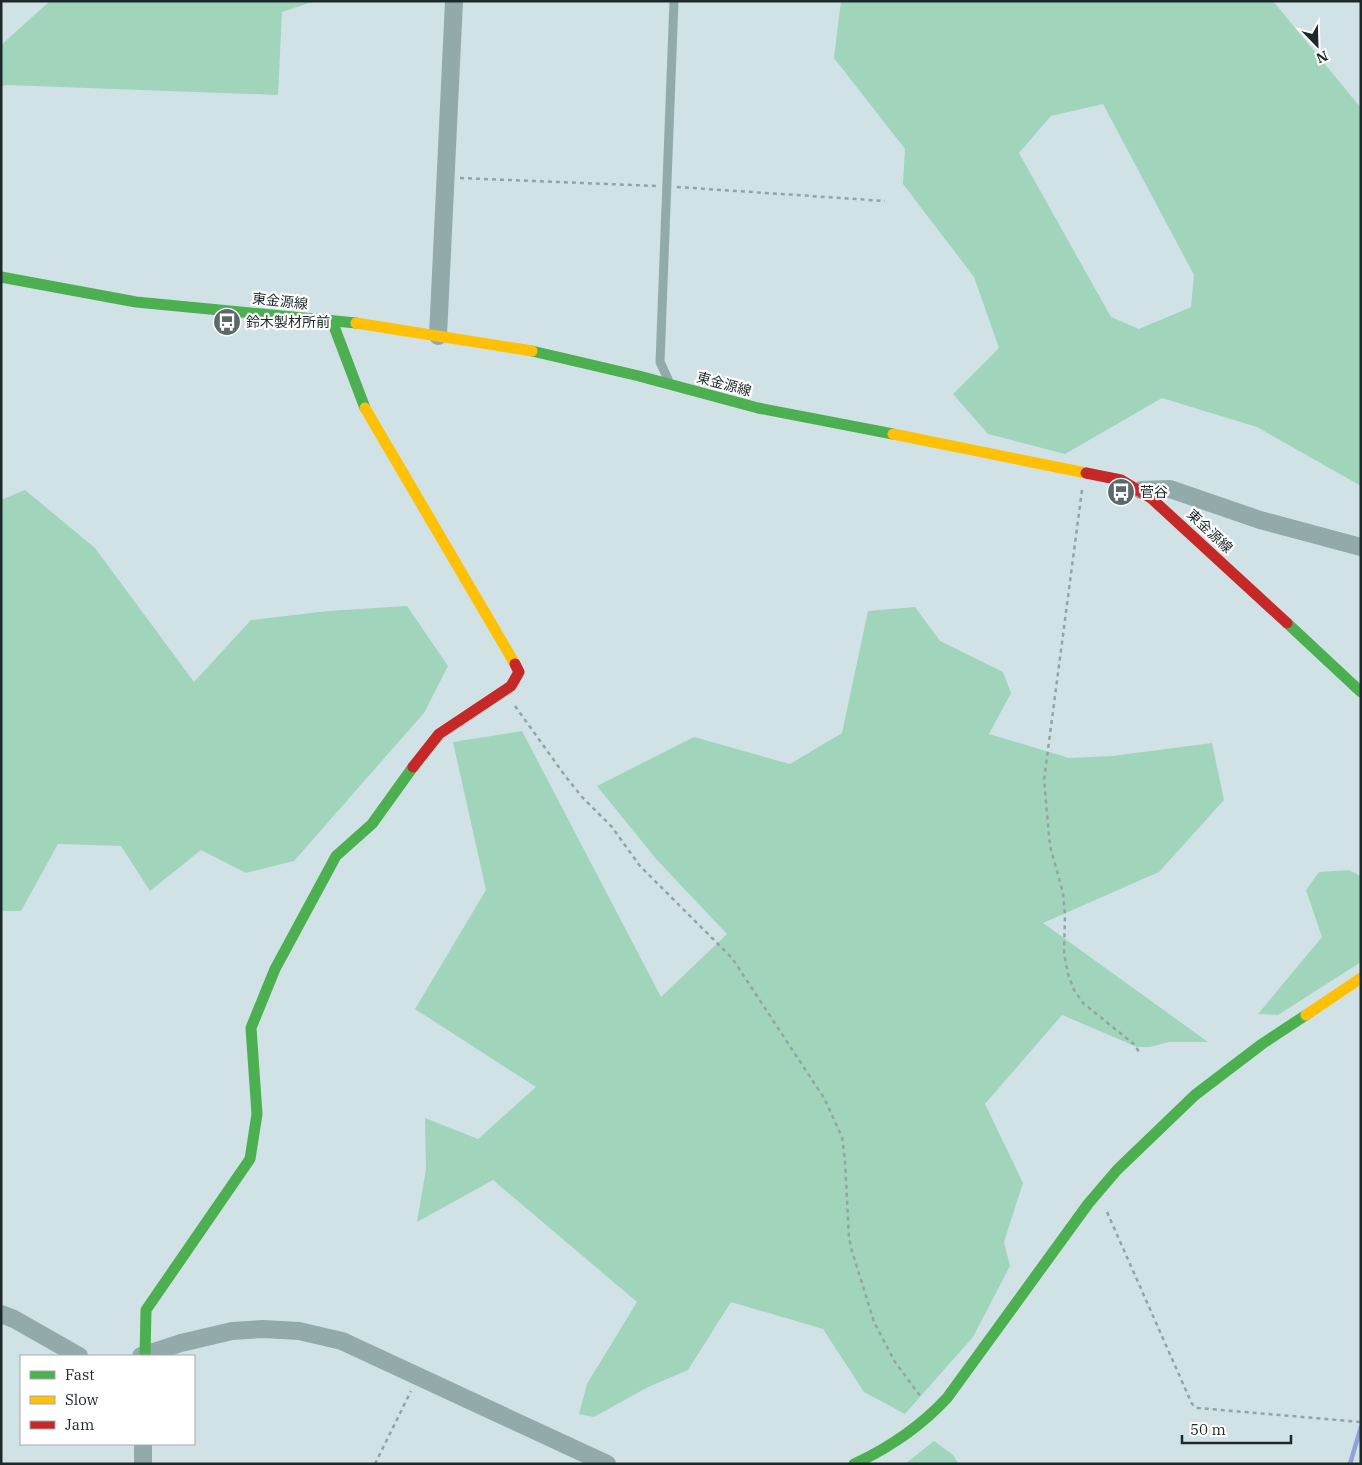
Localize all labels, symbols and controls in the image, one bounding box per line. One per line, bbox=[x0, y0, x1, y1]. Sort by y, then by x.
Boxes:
north arrow bbox=[1292, 20, 1342, 70]
text: N bbox=[1313, 47, 1331, 67]
street label: 東金源線 bbox=[251, 289, 309, 313]
bus stop icon: 鈴木製材所前 bbox=[212, 307, 242, 337]
place label: 鈴木製材所前 bbox=[246, 313, 330, 331]
street label: 東金源線 bbox=[695, 368, 753, 400]
bus stop icon: 菅谷 bbox=[1106, 477, 1136, 507]
place label: 菅谷 bbox=[1140, 483, 1168, 501]
street label: 東金源線 bbox=[1183, 505, 1237, 557]
legend bbox=[20, 1355, 195, 1445]
text: Fast bbox=[65, 1365, 95, 1384]
text: Slow bbox=[65, 1390, 99, 1409]
scale bar bbox=[1182, 1412, 1291, 1444]
text: Jam bbox=[65, 1415, 94, 1434]
text: 50 m bbox=[1190, 1420, 1226, 1439]

